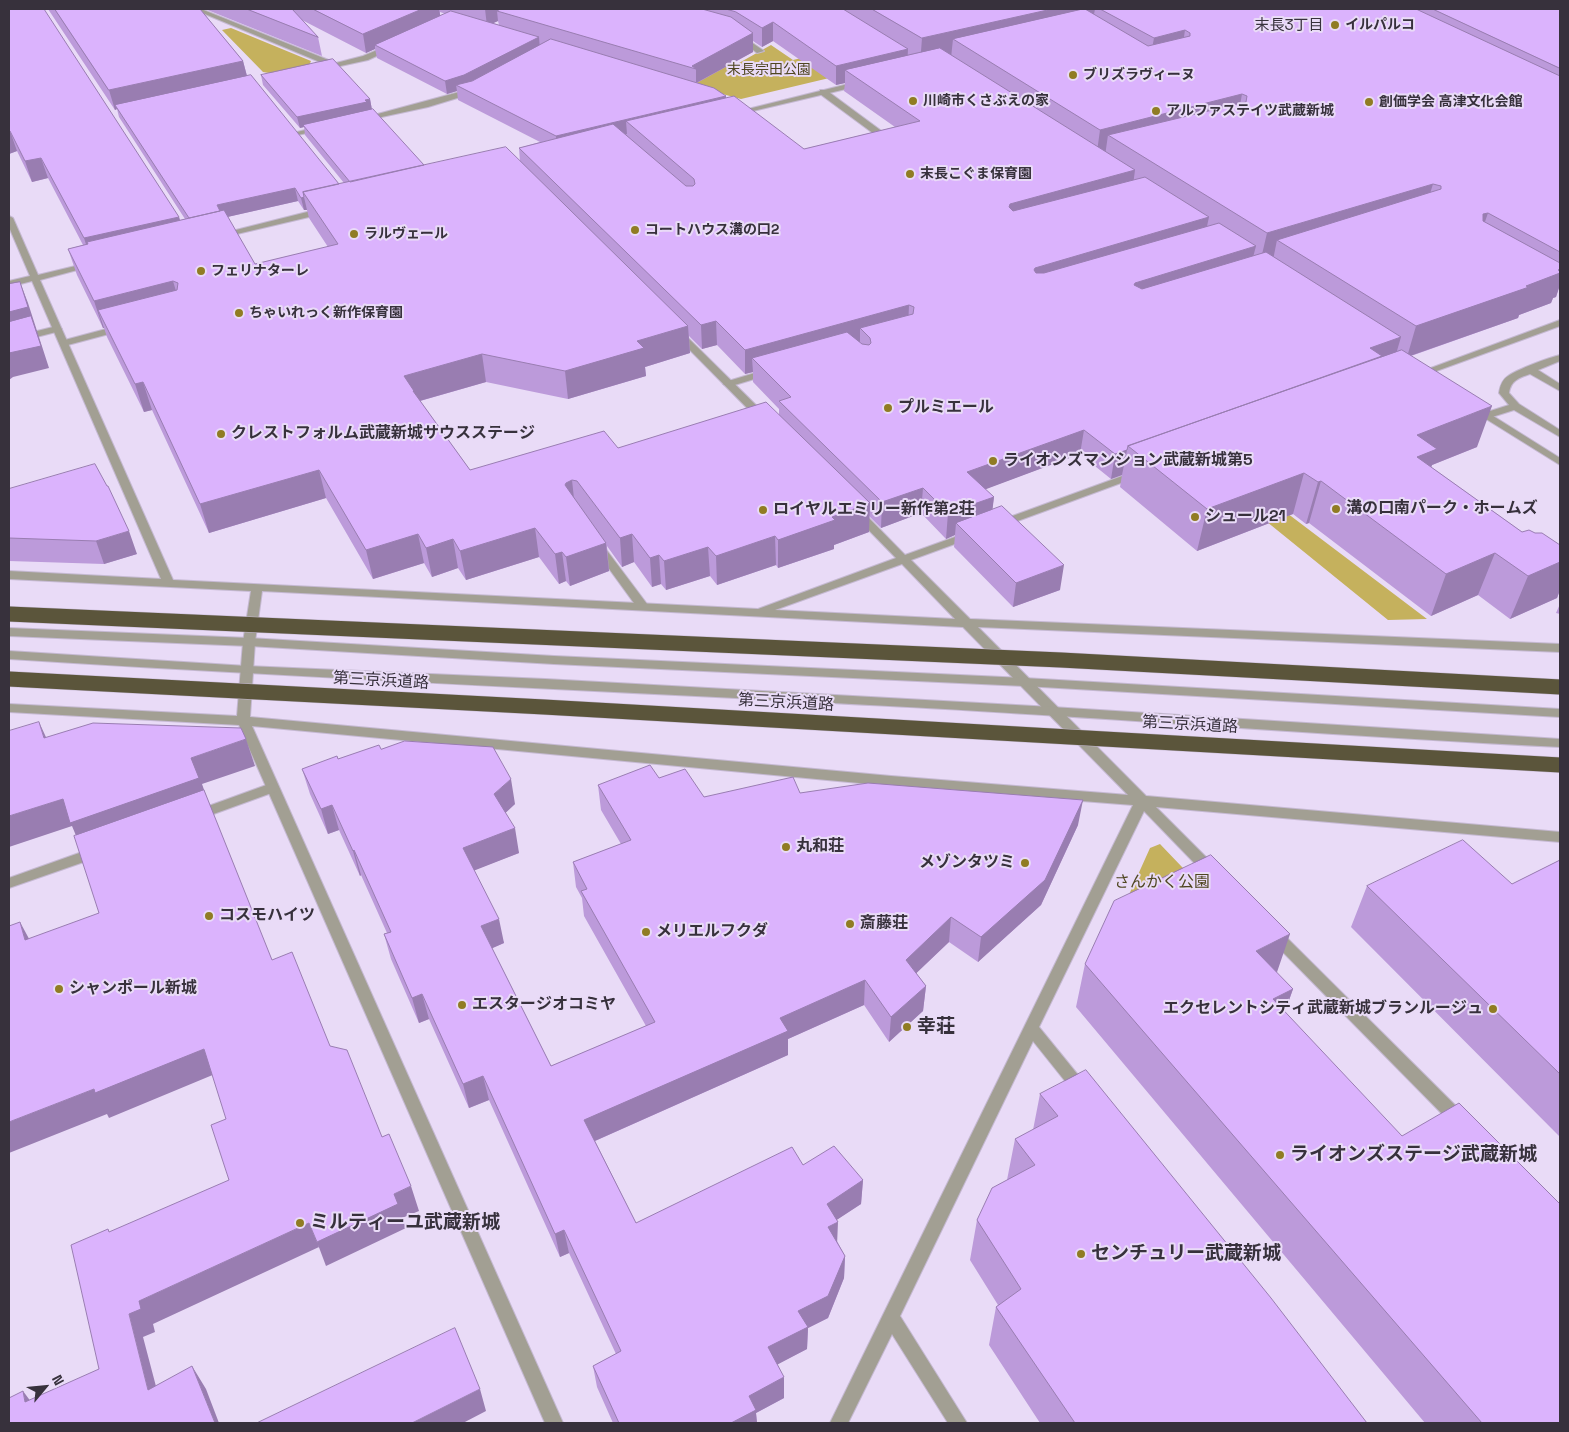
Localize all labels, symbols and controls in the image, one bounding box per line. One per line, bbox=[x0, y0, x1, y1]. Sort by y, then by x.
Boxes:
district label: 末長3丁目 bbox=[1254, 17, 1324, 35]
place label: イルパルコ bbox=[1345, 17, 1415, 33]
marker: イルパルコ bbox=[1329, 19, 1341, 31]
park label: 末長宗田公園 bbox=[727, 62, 811, 78]
place label: ブリズラヴィーヌ bbox=[1083, 67, 1195, 83]
marker: ブリズラヴィーヌ bbox=[1067, 69, 1079, 81]
place label: 川崎市くさぶえの家 bbox=[923, 93, 1049, 109]
place label: 創価学会 高津文化会館 bbox=[1379, 94, 1523, 110]
marker: 川崎市くさぶえの家 bbox=[907, 95, 919, 107]
marker: 創価学会 高津文化会館 bbox=[1363, 96, 1375, 108]
place label: アルファステイツ武蔵新城 bbox=[1166, 103, 1334, 119]
marker: アルファステイツ武蔵新城 bbox=[1150, 105, 1162, 117]
place label: 末長こぐま保育園 bbox=[920, 166, 1032, 182]
marker: 末長こぐま保育園 bbox=[904, 168, 916, 180]
place label: コートハウス溝の口2 bbox=[645, 222, 779, 238]
marker: コートハウス溝の口2 bbox=[629, 224, 641, 236]
place label: ラルヴェール bbox=[364, 226, 448, 242]
marker: ラルヴェール bbox=[348, 228, 360, 240]
place label: フェリナターレ bbox=[211, 263, 309, 279]
marker: フェリナターレ bbox=[195, 265, 207, 277]
place label: ちゃいれっく新作保育園 bbox=[249, 305, 403, 321]
marker: ちゃいれっく新作保育園 bbox=[233, 307, 245, 319]
place label: プルミエール bbox=[898, 398, 994, 418]
marker: プルミエール bbox=[882, 402, 894, 414]
place label: クレストフォルム武蔵新城サウスステージ bbox=[231, 424, 535, 444]
marker: クレストフォルム武蔵新城サウスステージ bbox=[215, 428, 227, 440]
place label: ライオンズマンション武蔵新城第5 bbox=[1003, 451, 1253, 471]
marker: ライオンズマンション武蔵新城第5 bbox=[987, 455, 999, 467]
place label: 溝の口南パーク・ホームズ bbox=[1346, 499, 1538, 519]
place label: ロイヤルエミリー新作第2荘 bbox=[773, 500, 975, 520]
marker: 溝の口南パーク・ホームズ bbox=[1330, 503, 1342, 515]
marker: ロイヤルエミリー新作第2荘 bbox=[757, 504, 769, 516]
place label: シュール21 bbox=[1205, 507, 1286, 527]
marker: シュール21 bbox=[1189, 511, 1201, 523]
street label: 第三京浜道路 bbox=[333, 669, 429, 693]
street label: 第三京浜道路 bbox=[738, 691, 834, 715]
street label: 第三京浜道路 bbox=[1142, 713, 1238, 737]
place label: 丸和荘 bbox=[796, 837, 844, 857]
marker: 丸和荘 bbox=[780, 841, 792, 853]
place label: メゾンタツミ bbox=[919, 853, 1015, 873]
marker: メゾンタツミ bbox=[1019, 857, 1031, 869]
park label: さんかく公園 bbox=[1114, 873, 1210, 893]
place label: コスモハイツ bbox=[219, 906, 315, 926]
marker: コスモハイツ bbox=[203, 910, 215, 922]
place label: 斎藤荘 bbox=[860, 914, 908, 934]
marker: 斎藤荘 bbox=[844, 918, 856, 930]
place label: メリエルフクダ bbox=[656, 922, 768, 942]
marker: メリエルフクダ bbox=[640, 926, 652, 938]
place label: シャンポール新城 bbox=[69, 979, 197, 999]
marker: シャンポール新城 bbox=[53, 983, 65, 995]
place label: エスタージオコミヤ bbox=[472, 995, 616, 1015]
marker: エスタージオコミヤ bbox=[456, 999, 468, 1011]
place label: エクセレントシティ武蔵新城ブランルージュ bbox=[1163, 999, 1483, 1019]
marker: エクセレントシティ武蔵新城ブランルージュ bbox=[1487, 1003, 1499, 1015]
place label: 幸荘 bbox=[917, 1016, 955, 1038]
marker: 幸荘 bbox=[901, 1021, 913, 1033]
place label: ライオンズステージ武蔵新城 bbox=[1290, 1144, 1537, 1166]
marker: ライオンズステージ武蔵新城 bbox=[1274, 1149, 1286, 1161]
place label: ミルティーユ武蔵新城 bbox=[310, 1212, 500, 1234]
marker: ミルティーユ武蔵新城 bbox=[294, 1217, 306, 1229]
place label: センチュリー武蔵新城 bbox=[1091, 1243, 1281, 1265]
marker: センチュリー武蔵新城 bbox=[1075, 1248, 1087, 1260]
north arrow bbox=[20, 1362, 70, 1412]
text: N bbox=[48, 1372, 68, 1388]

